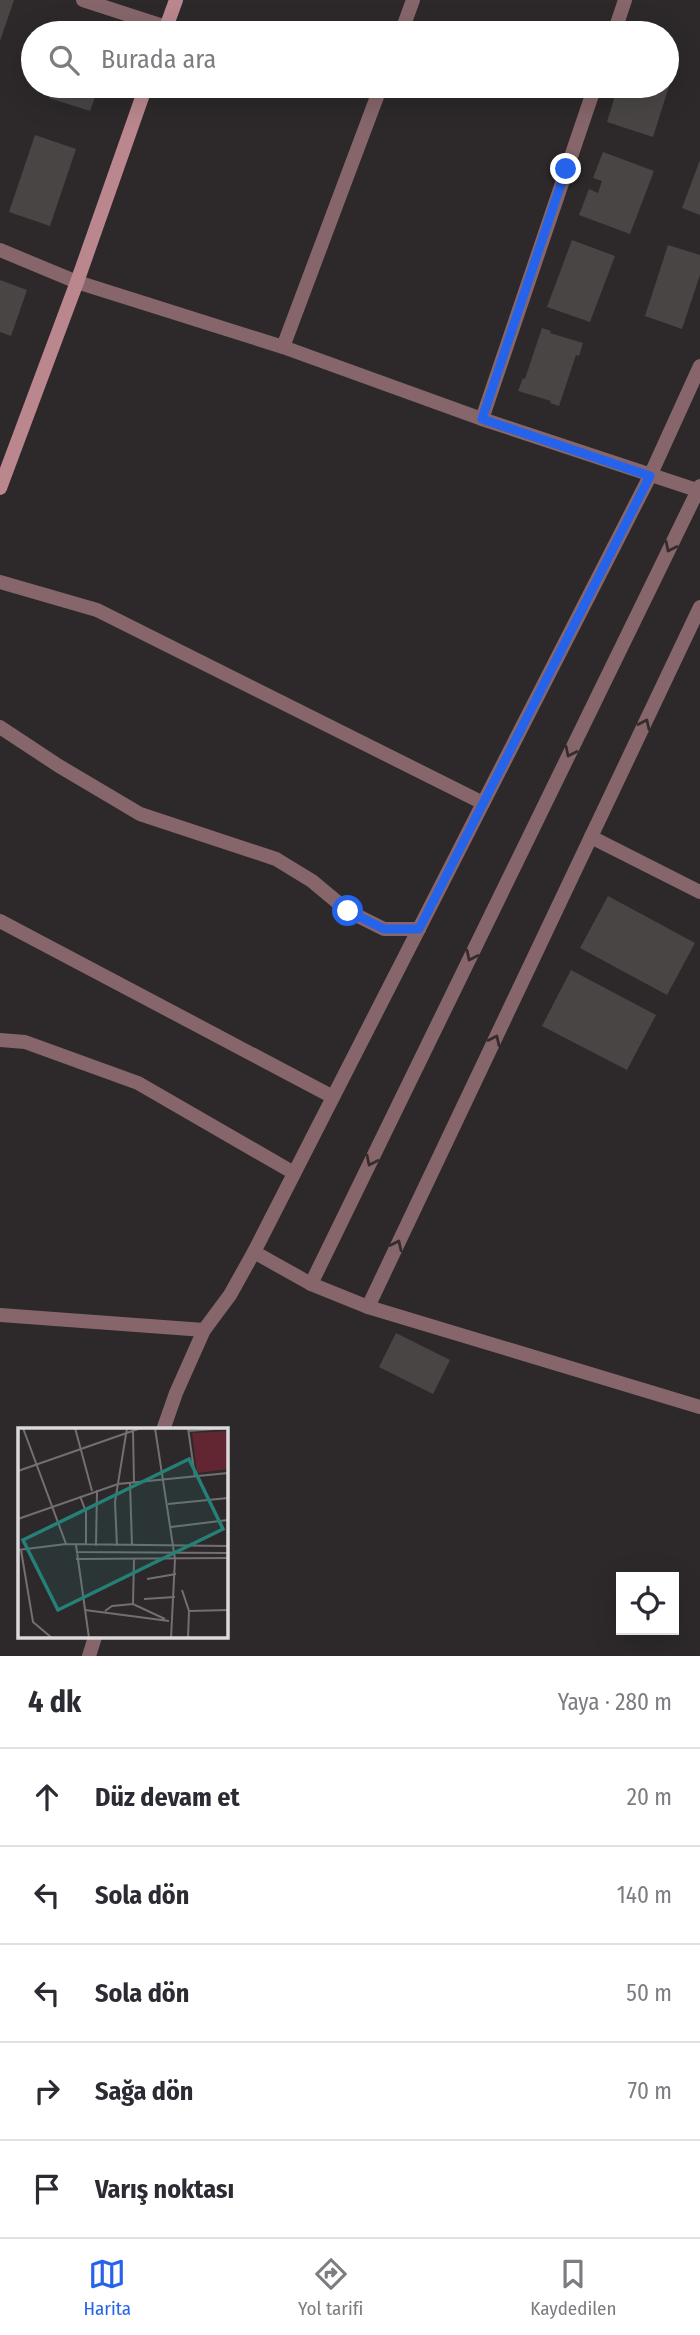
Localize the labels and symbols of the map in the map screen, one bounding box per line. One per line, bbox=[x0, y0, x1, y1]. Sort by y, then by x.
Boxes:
route end bbox=[550, 153, 581, 184]
one-way arrow bbox=[664, 540, 678, 552]
one-way arrow bbox=[637, 718, 651, 731]
one-way arrow bbox=[565, 745, 579, 757]
route start bbox=[332, 895, 363, 926]
one-way arrow bbox=[465, 949, 479, 961]
one-way arrow bbox=[486, 1035, 500, 1047]
one-way arrow bbox=[365, 1154, 379, 1166]
one-way arrow bbox=[389, 1240, 403, 1252]
inset map bbox=[18, 1428, 228, 1638]

